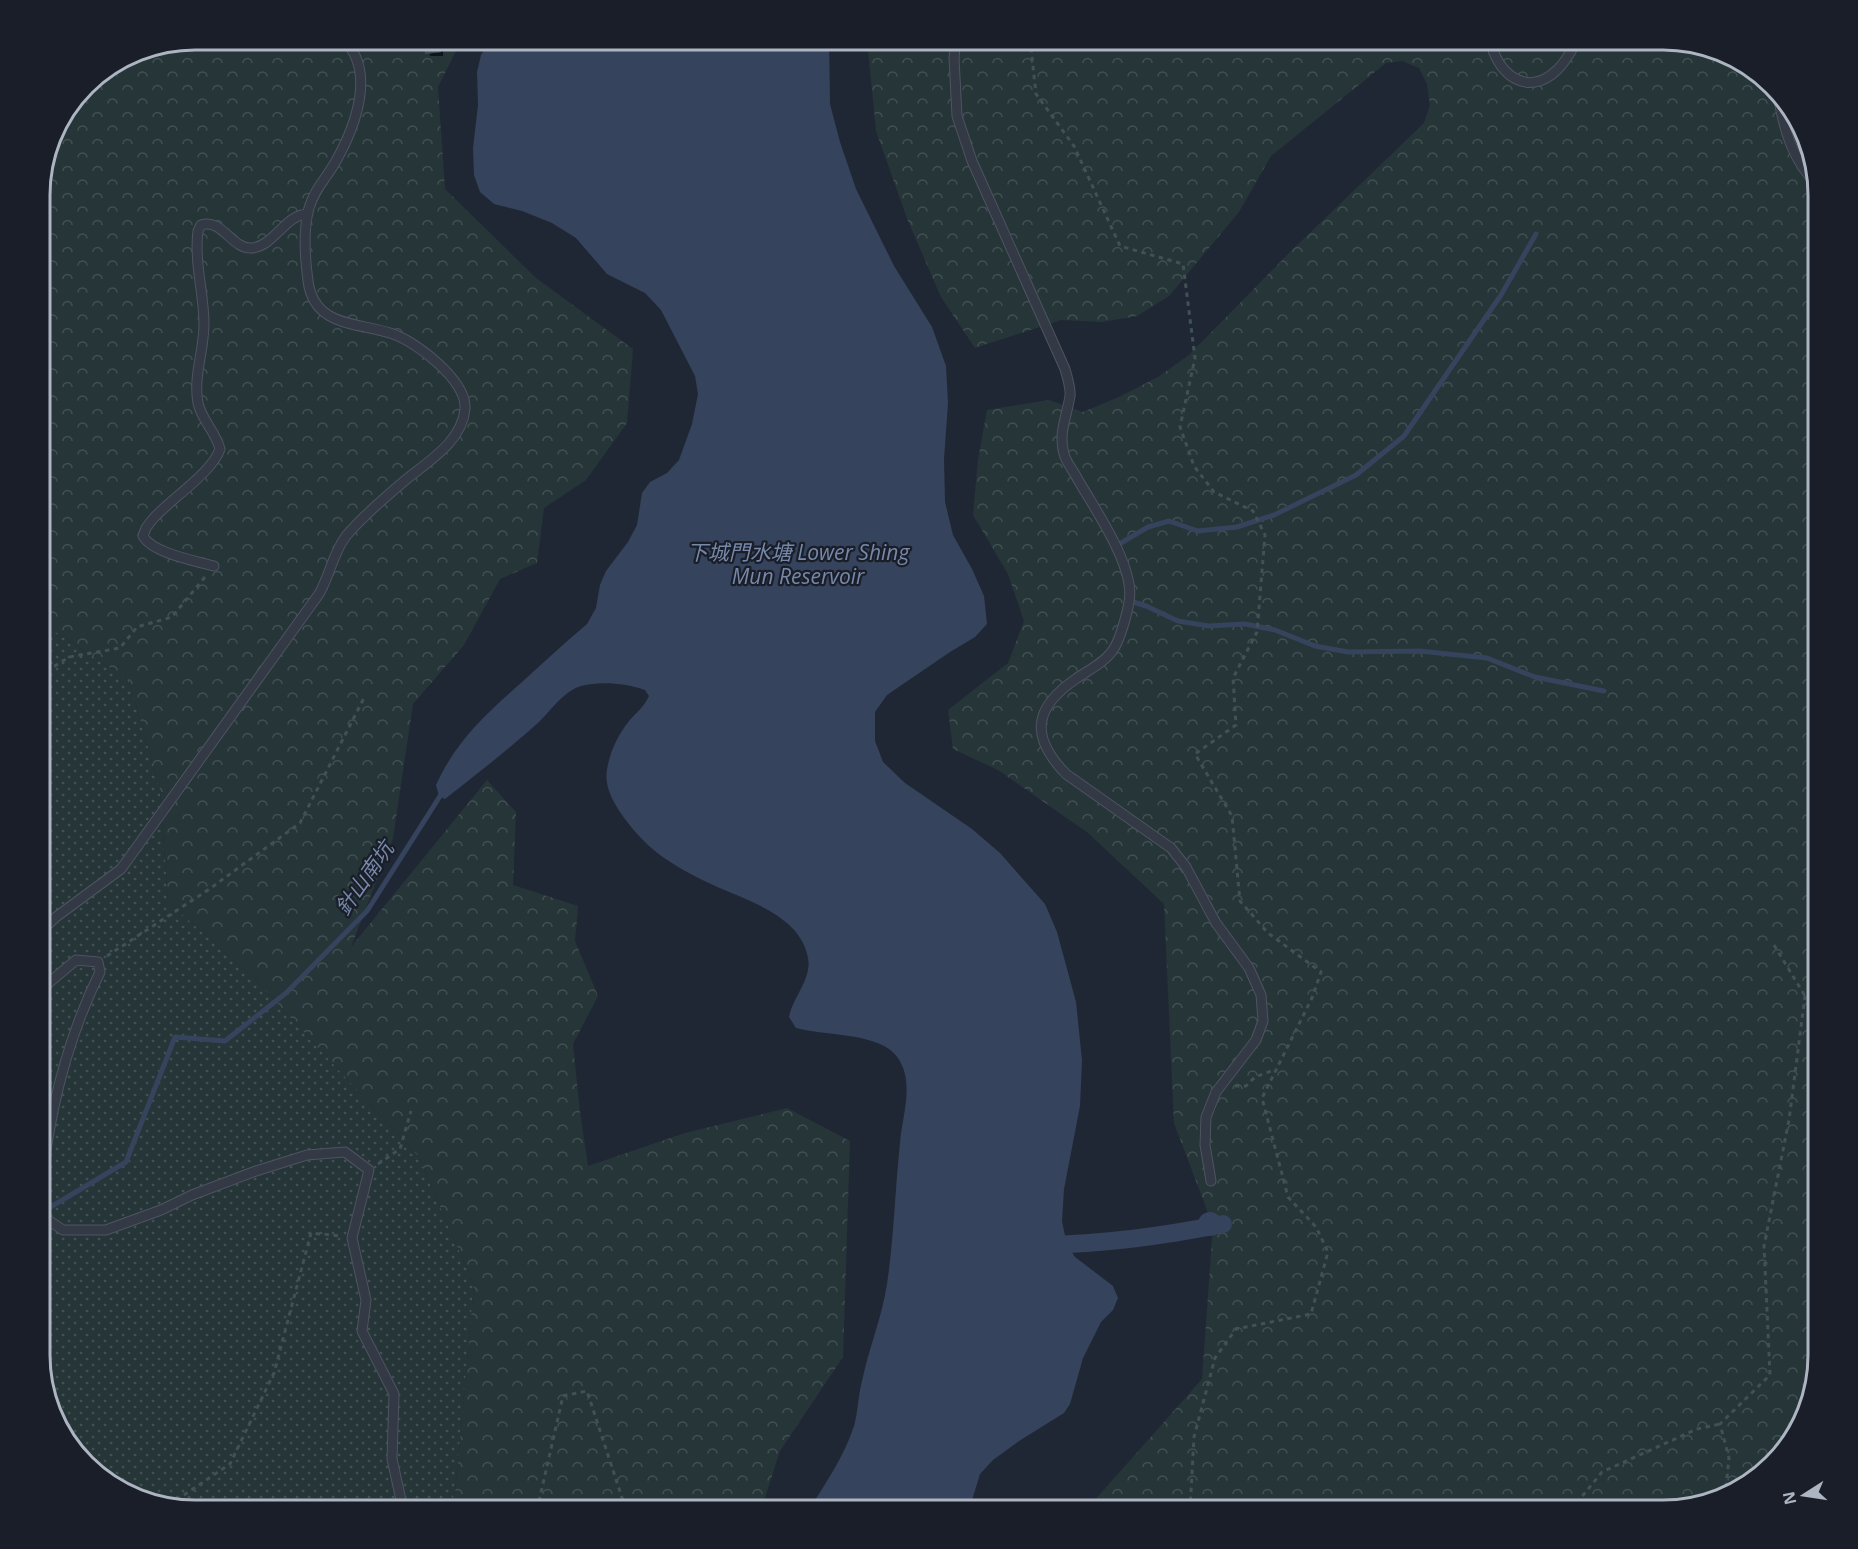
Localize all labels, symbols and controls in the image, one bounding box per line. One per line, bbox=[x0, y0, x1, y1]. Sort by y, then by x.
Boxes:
water label: 下城門水塘 Lower Shing Mun Reservoir bbox=[687, 538, 910, 590]
water label: 針山南坑 bbox=[328, 833, 401, 920]
north arrow bbox=[1774, 1465, 1834, 1525]
text: N bbox=[1777, 1489, 1801, 1507]

